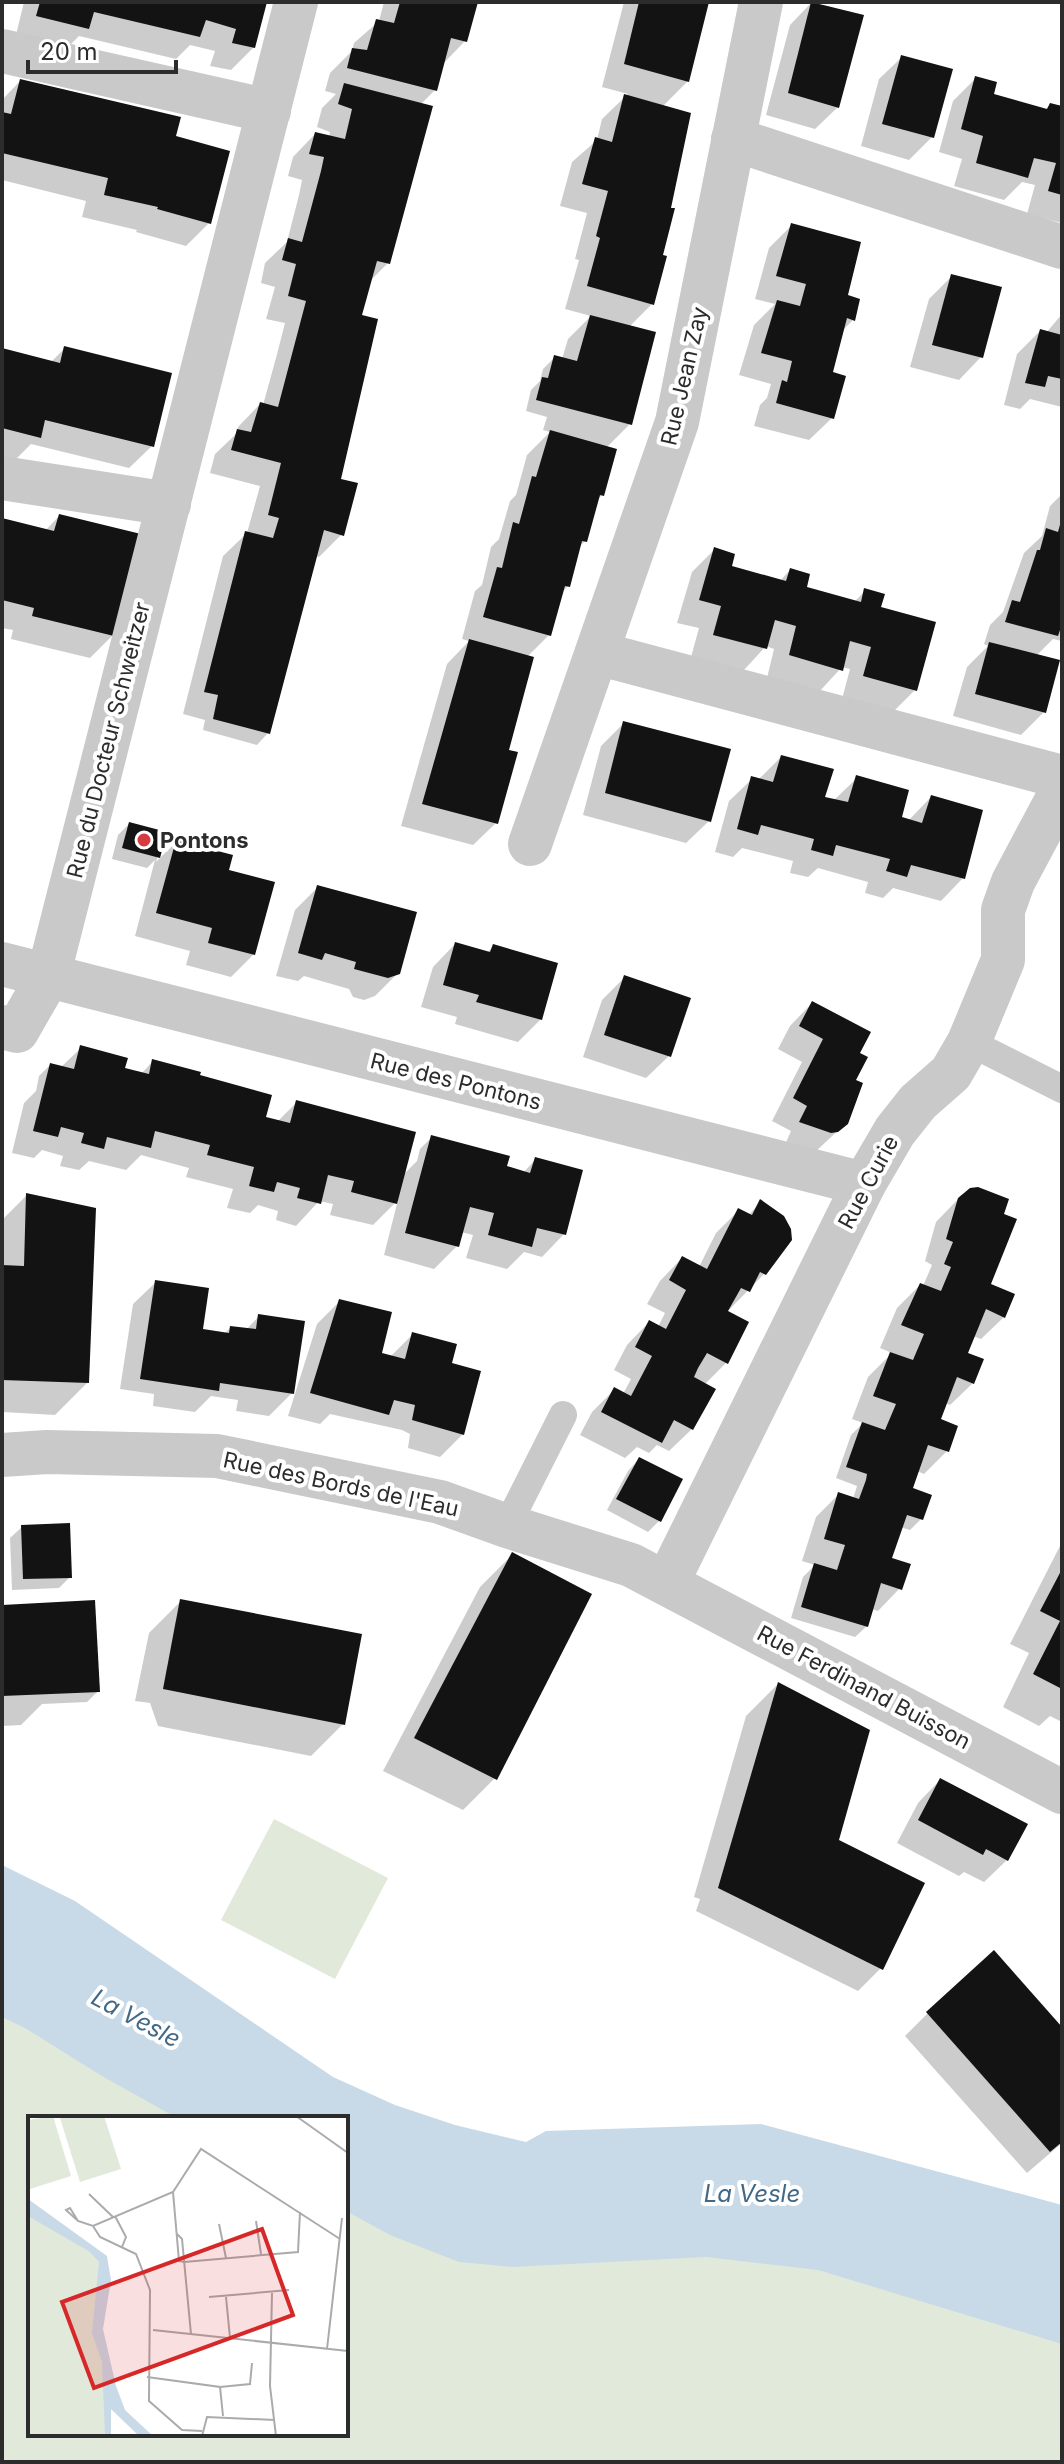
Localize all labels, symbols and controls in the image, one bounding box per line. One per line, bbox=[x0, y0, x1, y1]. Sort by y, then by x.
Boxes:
scale bar bbox=[28, 24, 176, 74]
text: 20 m bbox=[40, 37, 98, 66]
street label: Rue Jean Zay bbox=[655, 304, 713, 448]
street label: Rue du Docteur Schweitzer bbox=[61, 599, 155, 881]
place label: Pontons bbox=[160, 827, 249, 853]
marker: Pontons bbox=[135, 831, 153, 849]
street label: Rue des Pontons bbox=[368, 1047, 544, 1115]
street label: Rue Curie bbox=[833, 1131, 903, 1233]
street label: Rue des Bords de l'Eau bbox=[221, 1446, 461, 1522]
street label: Rue Ferdinand Buisson bbox=[753, 1620, 975, 1754]
water label: La Vesle bbox=[87, 1983, 185, 2053]
inset map bbox=[28, 2116, 348, 2436]
water label: La Vesle bbox=[704, 2179, 800, 2208]

